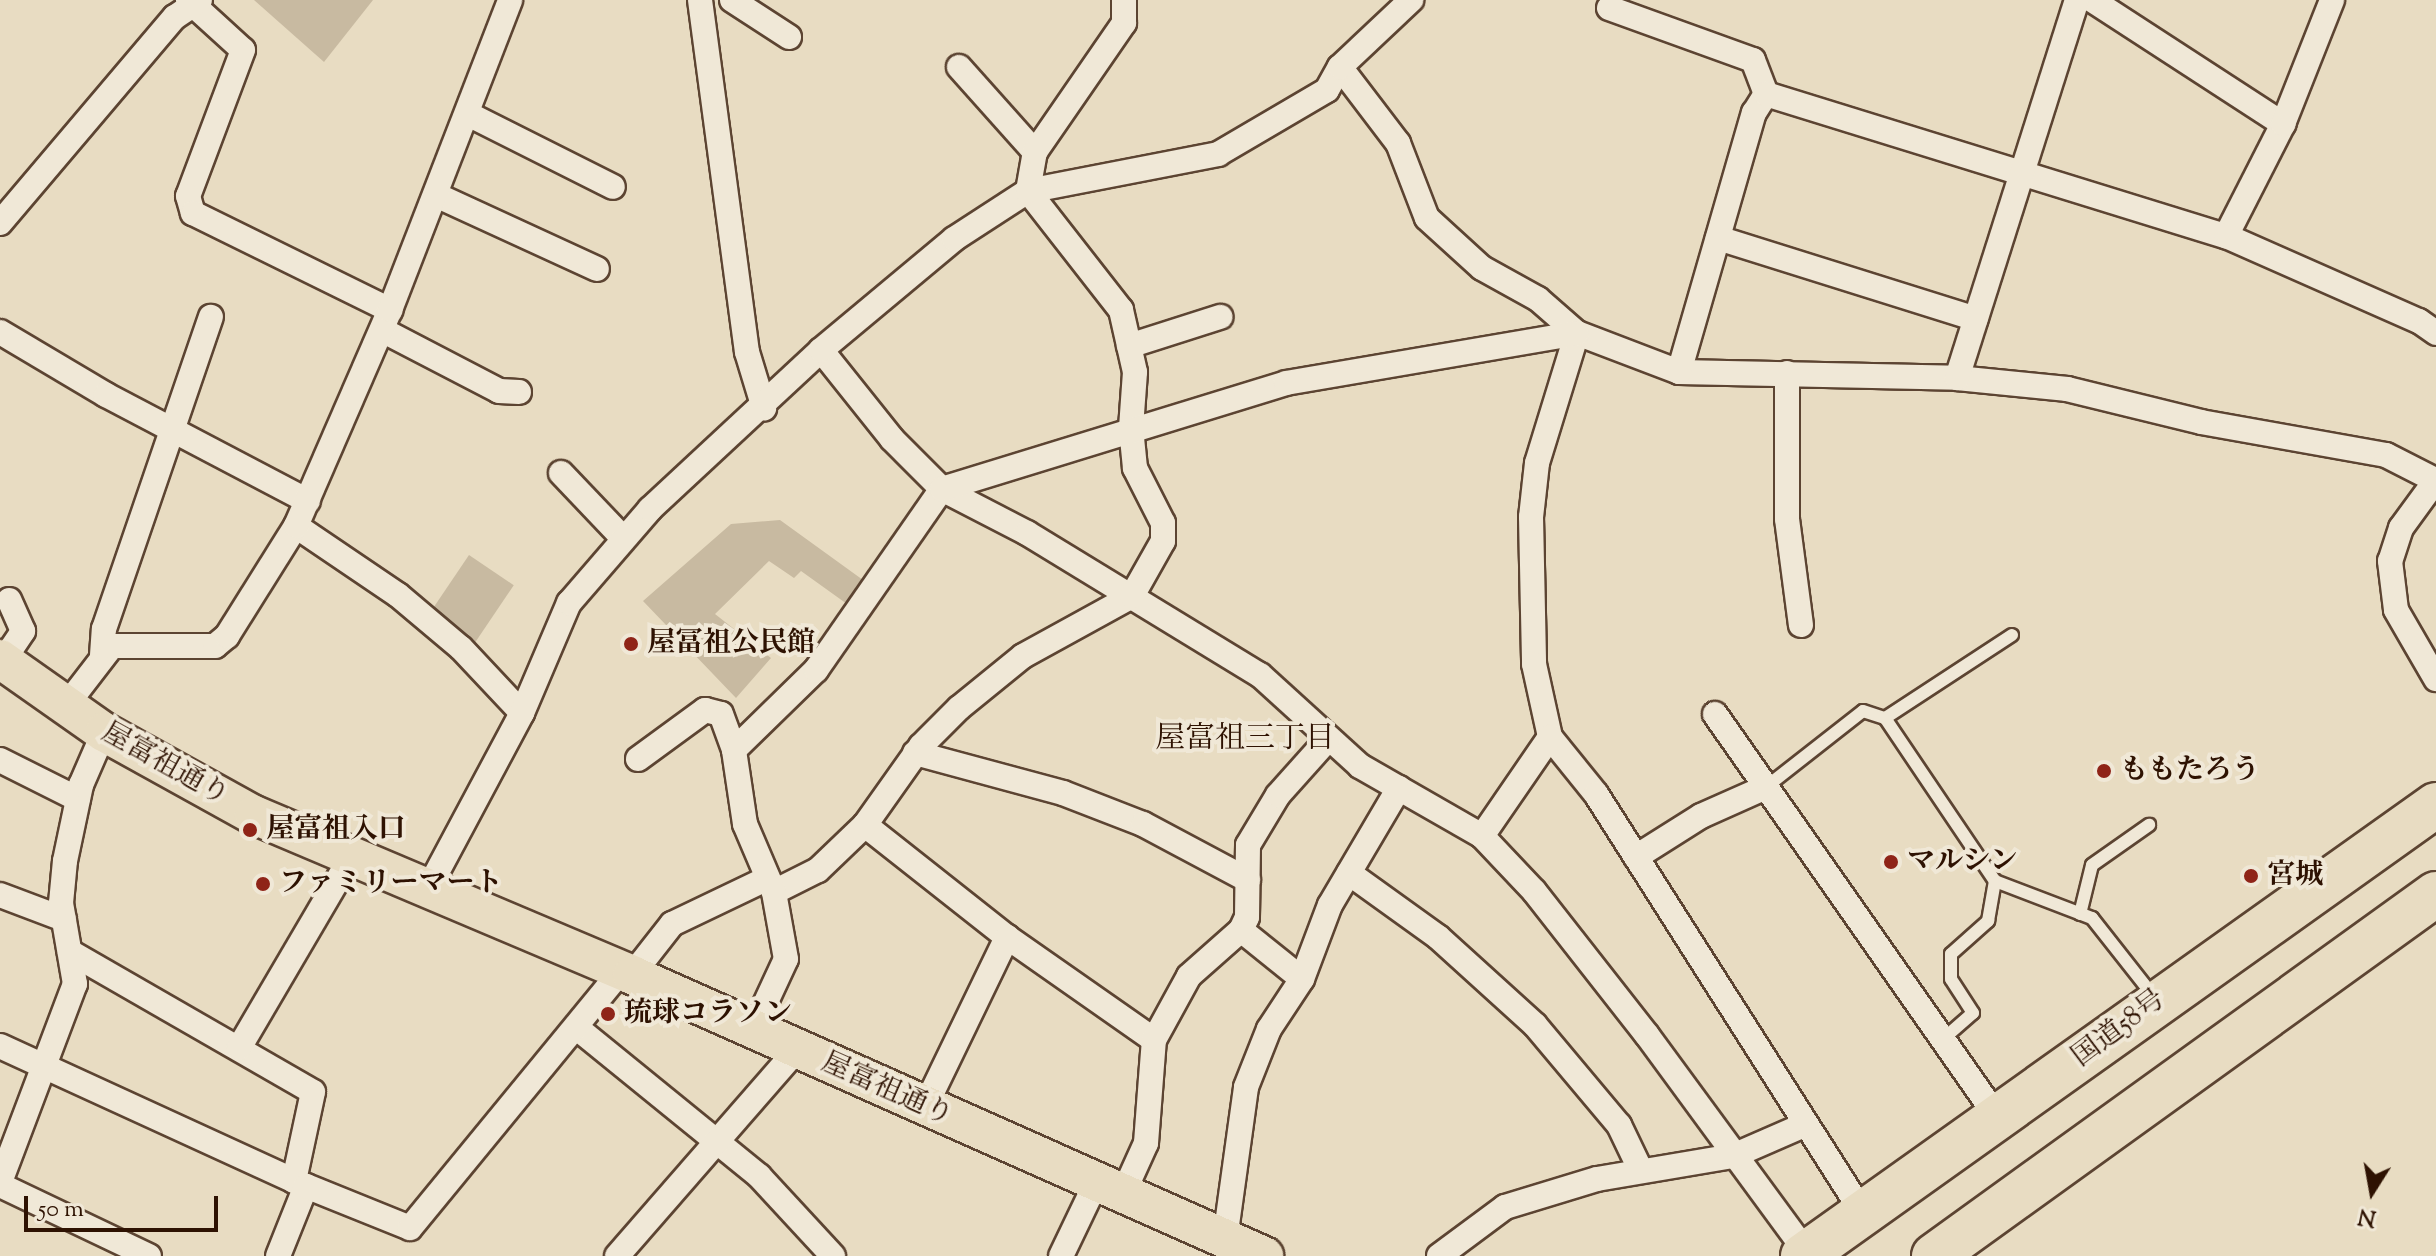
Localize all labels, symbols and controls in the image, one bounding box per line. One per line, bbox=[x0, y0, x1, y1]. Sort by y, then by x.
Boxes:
place label: 屋冨祖公民館 bbox=[647, 627, 815, 661]
marker: 屋冨祖公民館 bbox=[622, 635, 640, 653]
street label: 屋富祖通り bbox=[96, 716, 234, 814]
district label: 屋富祖三丁目 bbox=[1155, 722, 1335, 758]
place label: ももたろう bbox=[2120, 754, 2260, 788]
marker: ももたろう bbox=[2095, 762, 2113, 780]
place label: 屋富祖入口 bbox=[266, 813, 406, 847]
marker: 屋富祖入口 bbox=[241, 821, 259, 839]
place label: マルシン bbox=[1907, 845, 2019, 879]
marker: マルシン bbox=[1882, 853, 1900, 871]
place label: 宮城 bbox=[2267, 859, 2323, 893]
place label: ファミリーマート bbox=[279, 867, 503, 901]
marker: 宮城 bbox=[2242, 867, 2260, 885]
marker: ファミリーマート bbox=[254, 875, 272, 893]
street label: 国道58号 bbox=[2066, 983, 2172, 1075]
place label: 琉球コラソン bbox=[624, 997, 792, 1031]
marker: 琉球コラソン bbox=[599, 1005, 617, 1023]
street label: 屋富祖通り bbox=[816, 1046, 958, 1134]
north arrow bbox=[2332, 1152, 2412, 1232]
scale bar bbox=[28, 1180, 222, 1230]
text: 50 m bbox=[38, 1193, 84, 1227]
text: N bbox=[2356, 1198, 2379, 1233]

